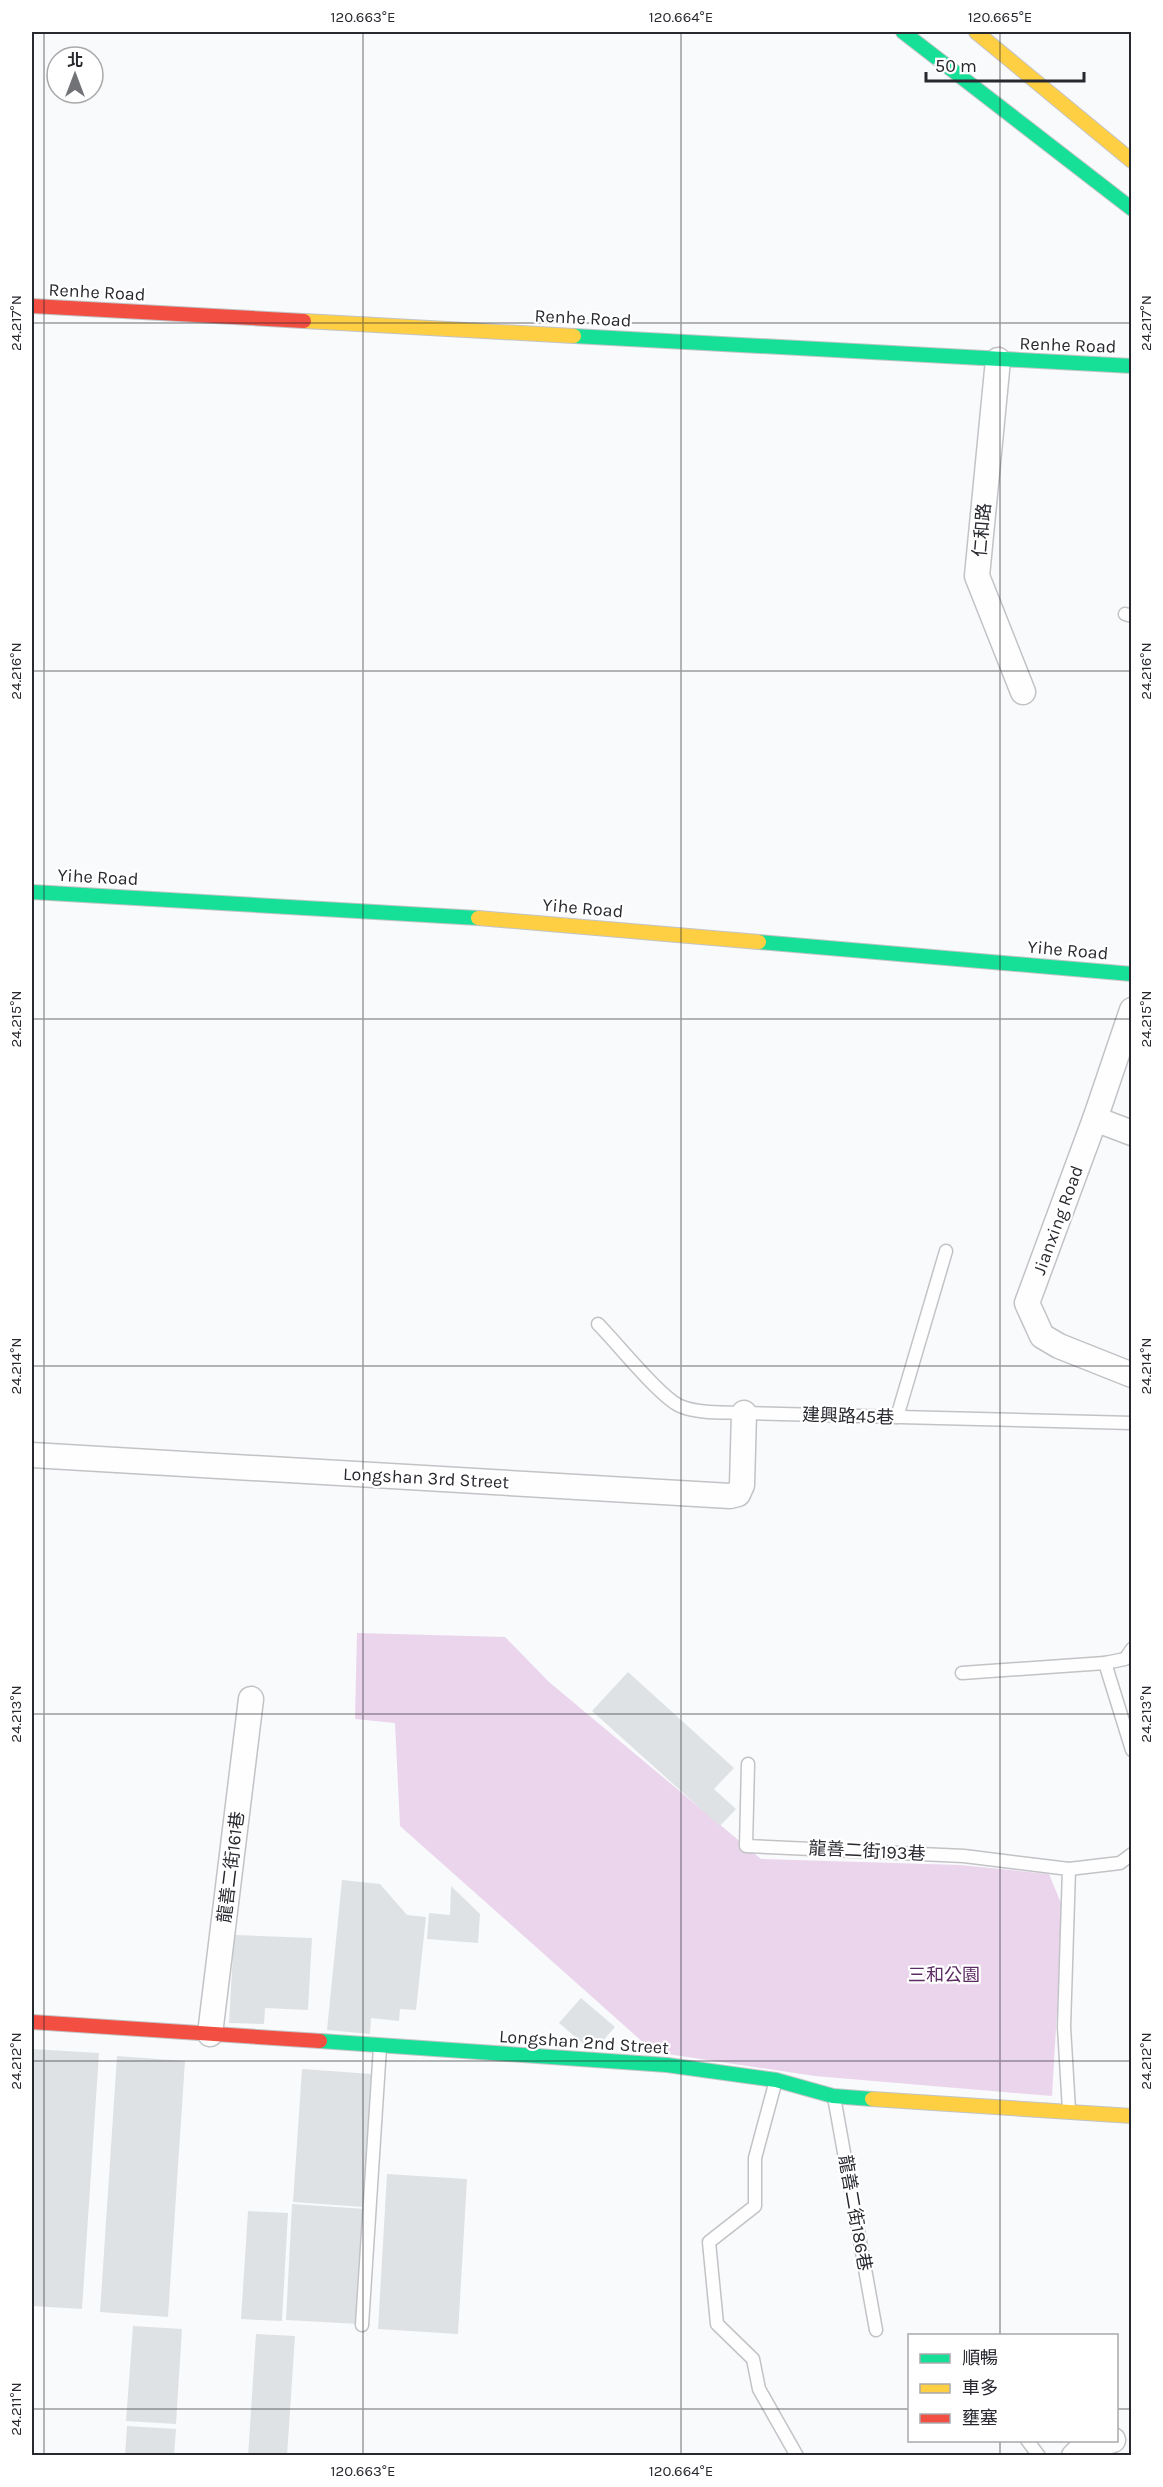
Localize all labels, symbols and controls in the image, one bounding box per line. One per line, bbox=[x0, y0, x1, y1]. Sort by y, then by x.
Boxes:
text: 120.663°E bbox=[331, 8, 395, 26]
text: 120.664°E bbox=[649, 8, 713, 26]
text: 120.665°E bbox=[968, 8, 1032, 26]
north arrow bbox=[45, 45, 105, 105]
scale bar bbox=[926, 45, 1084, 83]
text: 北 bbox=[67, 51, 83, 70]
text: 50 m bbox=[935, 55, 977, 77]
street label: Renhe Road bbox=[48, 278, 146, 306]
text: 24.217°N bbox=[7, 295, 25, 351]
text: 24.217°N bbox=[1137, 295, 1155, 351]
street label: Renhe Road bbox=[534, 304, 632, 332]
street label: Renhe Road bbox=[1019, 332, 1117, 358]
street label: 仁和路 bbox=[969, 502, 995, 558]
text: 24.216°N bbox=[7, 642, 25, 700]
text: 24.216°N bbox=[1137, 642, 1155, 700]
street label: Yihe Road bbox=[57, 864, 139, 890]
street label: Yihe Road bbox=[542, 894, 624, 922]
street label: Yihe Road bbox=[1027, 936, 1109, 964]
text: 24.215°N bbox=[7, 990, 25, 1048]
text: 24.215°N bbox=[1137, 990, 1155, 1048]
street label: Jianxing Road bbox=[1028, 1162, 1088, 1278]
text: 24.214°N bbox=[7, 1337, 25, 1395]
text: 24.214°N bbox=[1137, 1337, 1155, 1395]
street label: 建興路45巷 bbox=[802, 1403, 894, 1429]
street label: Longshan 3rd Street bbox=[342, 1463, 510, 1493]
text: 24.213°N bbox=[7, 1685, 25, 1743]
text: 24.213°N bbox=[1137, 1685, 1155, 1743]
street label: 龍善二街161巷 bbox=[213, 1810, 249, 1924]
street label: 龍善二街193巷 bbox=[808, 1837, 926, 1865]
park label: 三和公園 bbox=[908, 1964, 980, 1986]
street label: Longshan 2nd Street bbox=[498, 2025, 670, 2059]
text: 24.212°N bbox=[7, 2032, 25, 2090]
text: 24.212°N bbox=[1137, 2032, 1155, 2090]
street label: 龍善二街186巷 bbox=[834, 2153, 876, 2273]
legend bbox=[908, 2334, 1118, 2442]
text: 順暢 bbox=[962, 2347, 998, 2369]
text: 車多 bbox=[962, 2377, 998, 2399]
text: 24.211°N bbox=[7, 2382, 25, 2436]
text: 壅塞 bbox=[962, 2407, 998, 2429]
text: 120.663°E bbox=[331, 2462, 395, 2480]
text: 120.664°E bbox=[649, 2462, 713, 2480]

